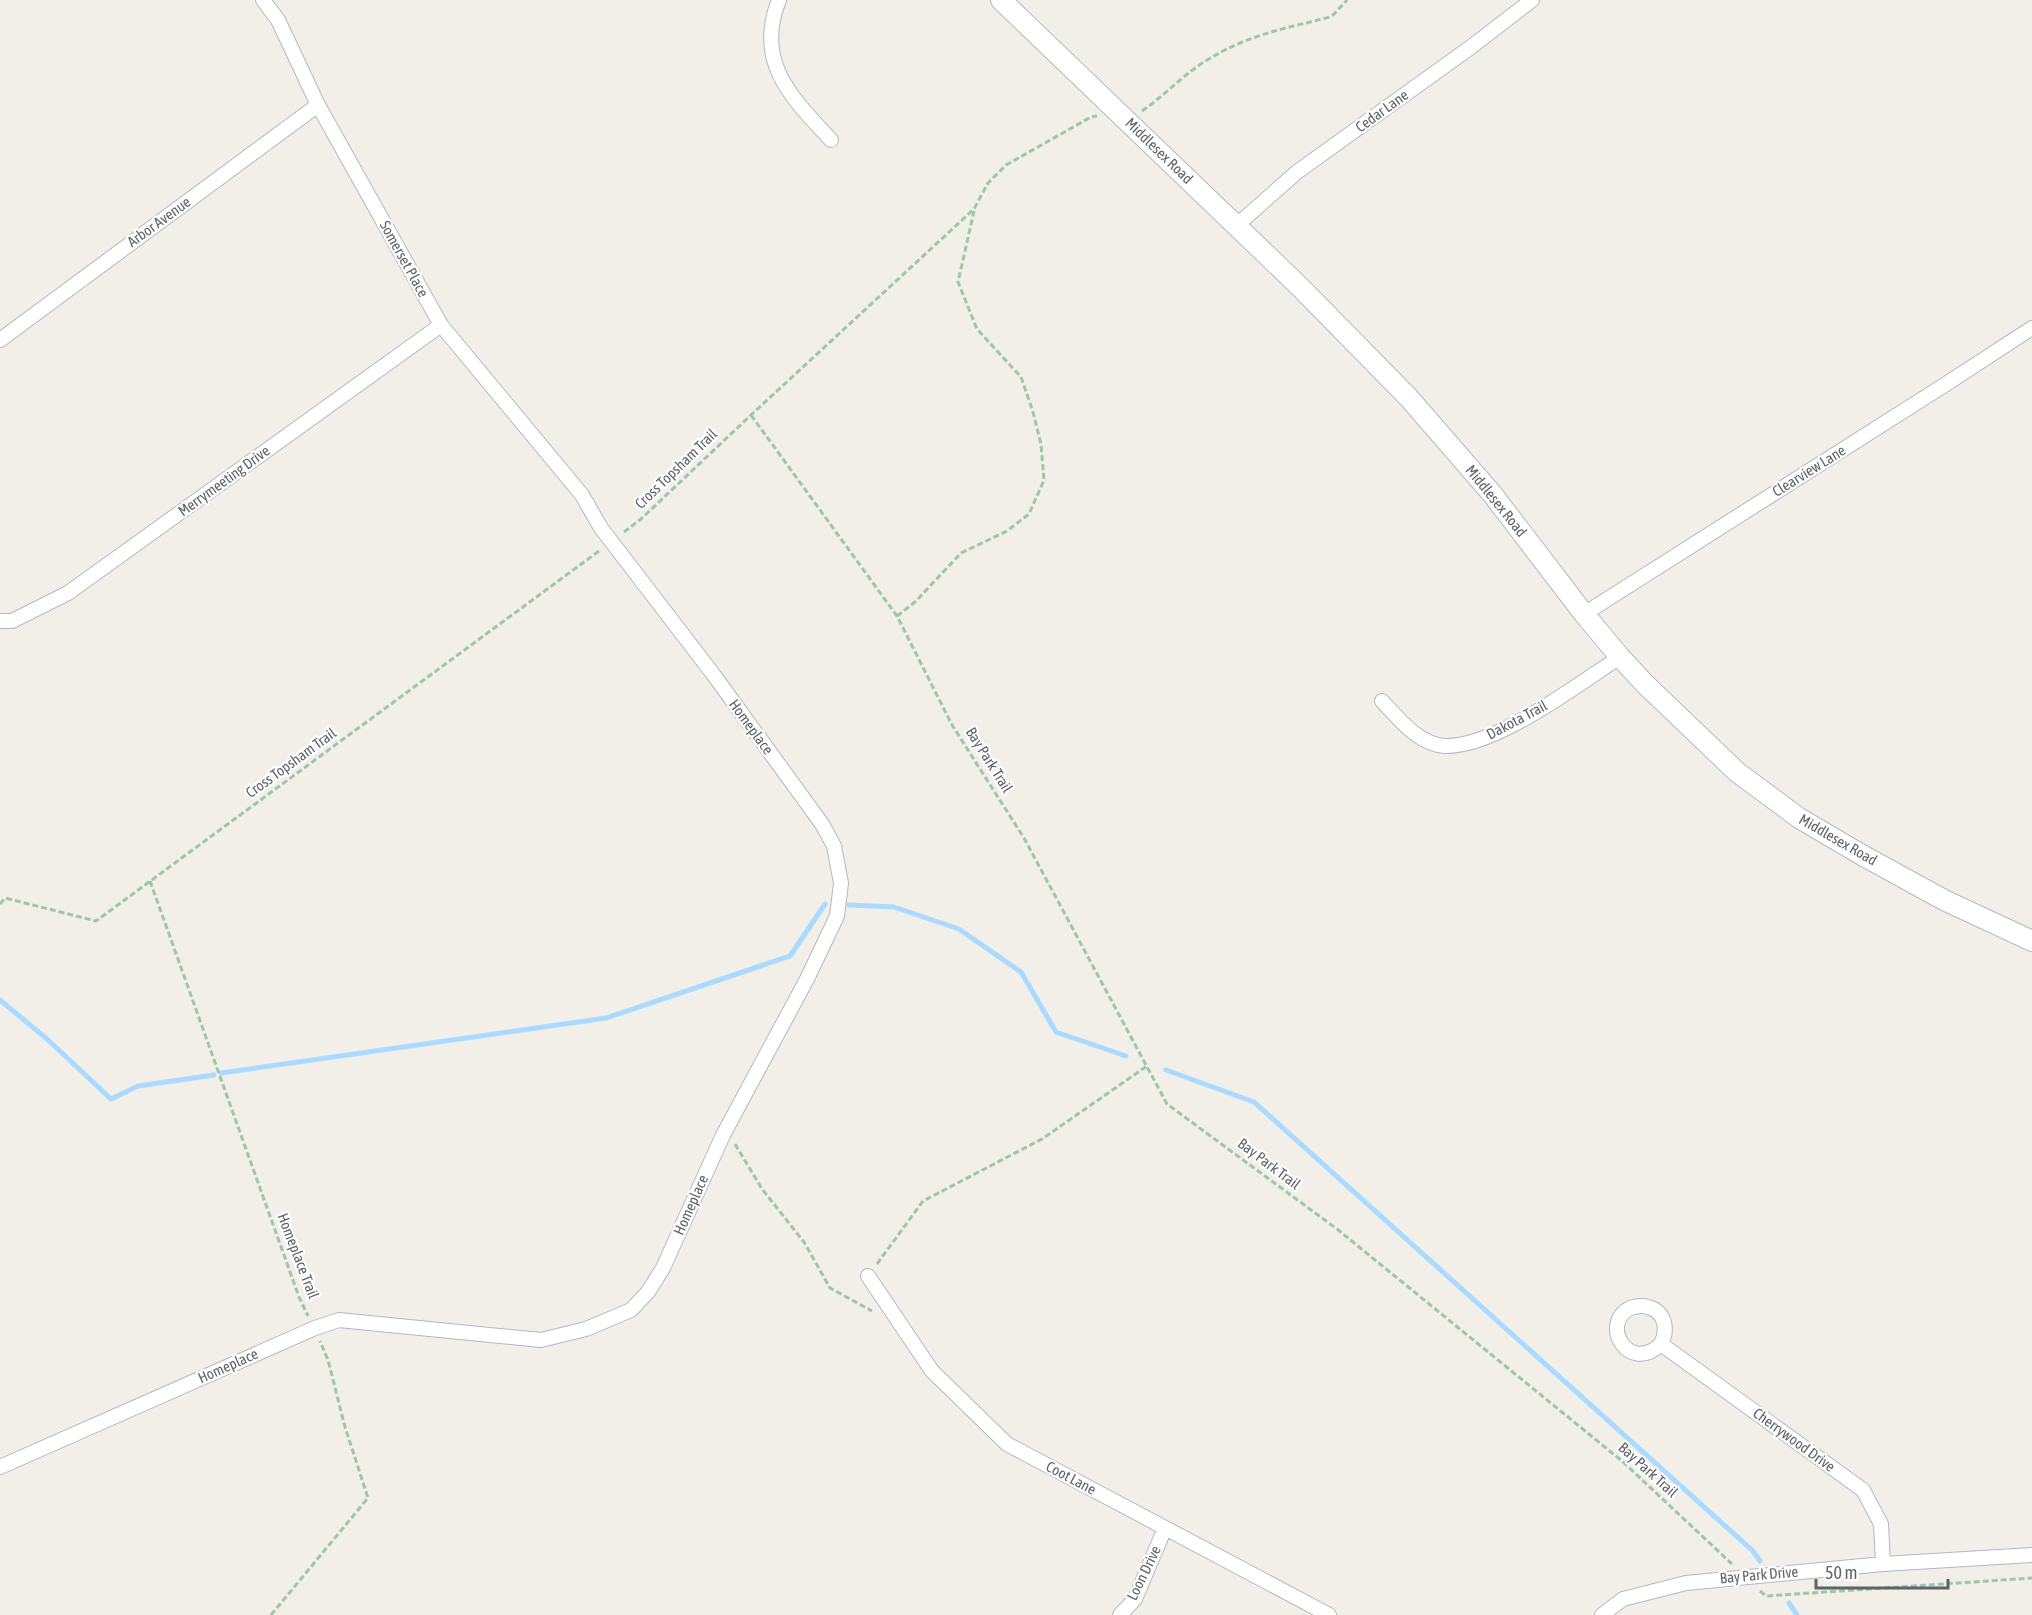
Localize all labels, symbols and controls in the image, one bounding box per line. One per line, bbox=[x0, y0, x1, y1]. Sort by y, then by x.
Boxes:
street label: Cedar Lane bbox=[1352, 86, 1411, 135]
street label: Middlesex Road bbox=[1122, 114, 1197, 187]
street label: Arbor Avenue bbox=[124, 193, 194, 250]
street label: Somerset Place bbox=[377, 218, 432, 300]
street label: Cross Topsham Trail bbox=[631, 425, 720, 512]
street label: Clearview Lane bbox=[1769, 441, 1849, 500]
street label: Merrymeeting Drive bbox=[175, 442, 273, 519]
street label: Middlesex Road bbox=[1462, 462, 1530, 540]
street label: Homeplace bbox=[726, 696, 777, 758]
street label: Dakota Trail bbox=[1484, 696, 1550, 743]
street label: Cross Topsham Trail bbox=[242, 724, 339, 801]
street label: Bay Park Trail bbox=[963, 724, 1016, 795]
street label: Middlesex Road bbox=[1796, 810, 1880, 869]
street label: Bay Park Trail bbox=[1235, 1135, 1304, 1193]
street label: Homeplace bbox=[670, 1172, 711, 1237]
street label: Homeplace Trail bbox=[274, 1211, 323, 1301]
street label: Homeplace bbox=[195, 1345, 261, 1386]
street label: Cherrywood Drive bbox=[1750, 1404, 1839, 1475]
street label: Bay Park Trail bbox=[1615, 1439, 1681, 1501]
street label: Coot Lane bbox=[1043, 1457, 1099, 1498]
street label: Loon Drive bbox=[1123, 1543, 1164, 1603]
scale bar bbox=[1816, 1552, 1948, 1590]
text: 50 m bbox=[1825, 1562, 1857, 1583]
street label: Bay Park Drive bbox=[1719, 1563, 1799, 1586]

